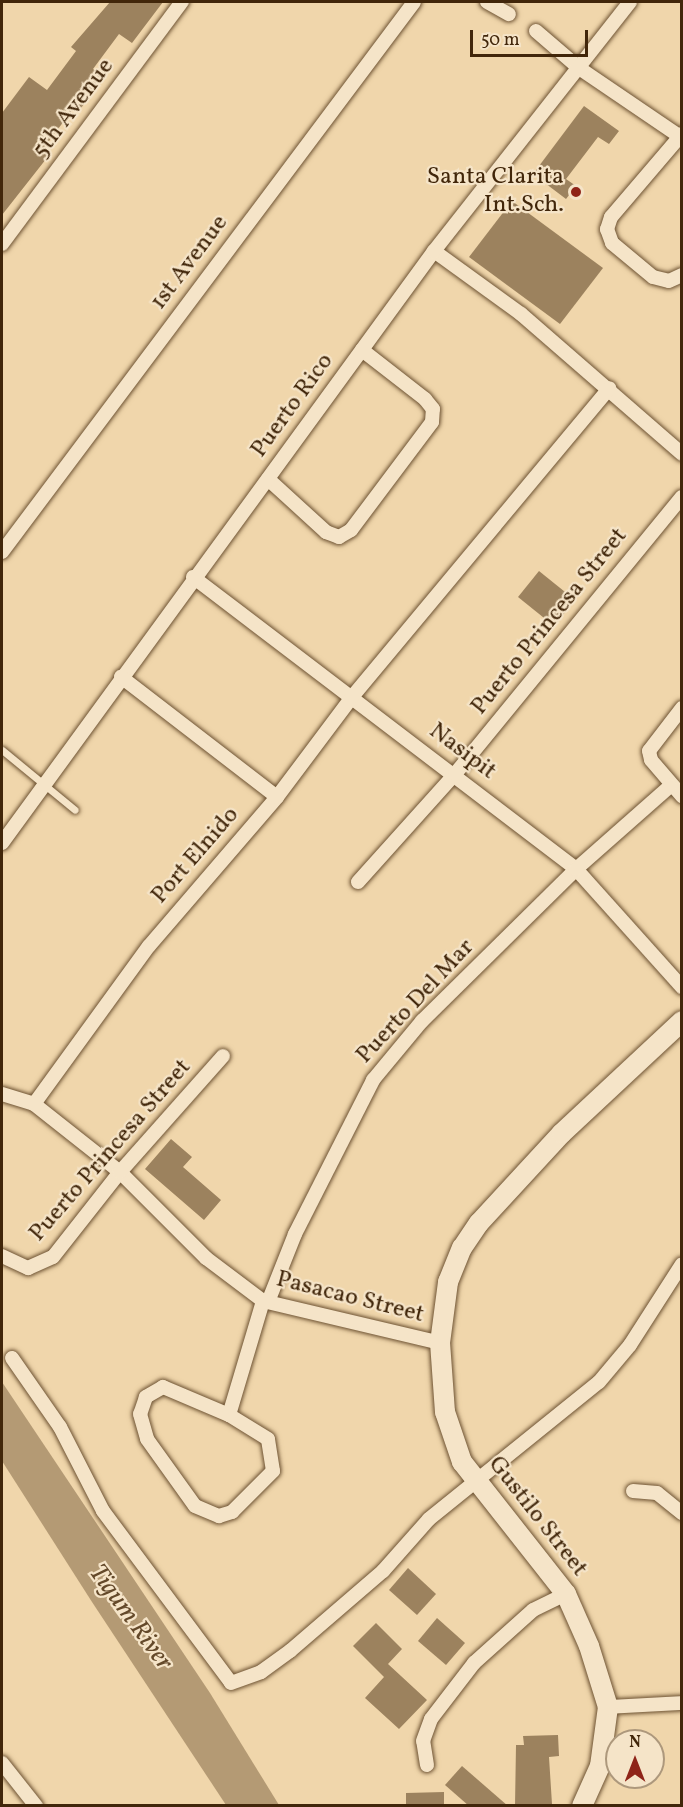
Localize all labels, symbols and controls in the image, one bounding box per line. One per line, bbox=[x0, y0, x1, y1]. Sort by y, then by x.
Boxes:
scale bar bbox=[473, 18, 592, 56]
text: 50 m bbox=[481, 28, 520, 53]
street label: 5th Avenue bbox=[27, 53, 121, 165]
place label: Santa Clarita Int.Sch. bbox=[427, 164, 564, 220]
marker: Santa Clarita Int.Sch. bbox=[569, 185, 583, 199]
street label: 1st Avenue bbox=[145, 210, 235, 316]
street label: Puerto Rico bbox=[246, 348, 340, 464]
street label: Puerto Princesa Street bbox=[466, 523, 634, 721]
street label: Nasipit bbox=[423, 717, 501, 787]
street label: Port Elnido bbox=[146, 802, 246, 910]
street label: Puerto Del Mar bbox=[351, 934, 481, 1070]
street label: Puerto Princesa Street bbox=[24, 1054, 198, 1248]
street label: Pasacao Street bbox=[273, 1266, 427, 1330]
street label: Gustilo Street bbox=[481, 1451, 593, 1583]
water label: Tigum River bbox=[81, 1559, 179, 1677]
north arrow bbox=[605, 1729, 665, 1789]
text: N bbox=[629, 1732, 641, 1754]

